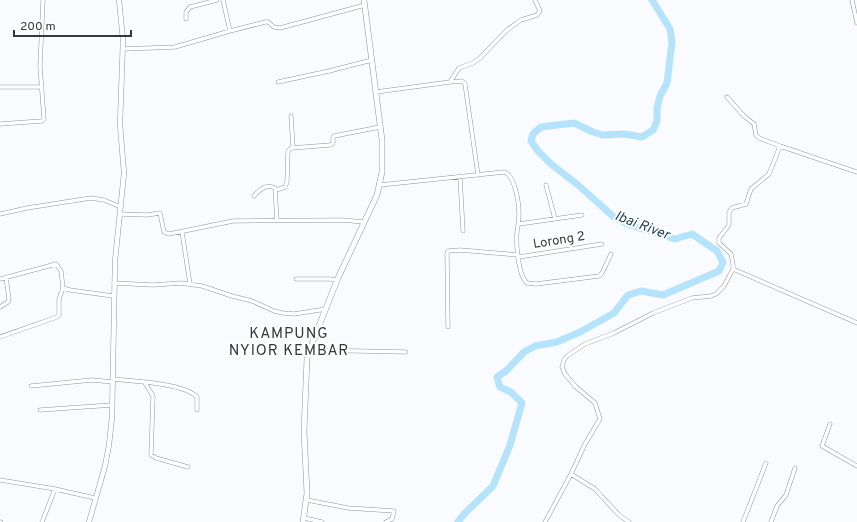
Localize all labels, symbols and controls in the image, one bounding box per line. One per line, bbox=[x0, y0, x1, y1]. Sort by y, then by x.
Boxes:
scale bar bbox=[14, 12, 131, 38]
text: 200 m bbox=[20, 19, 56, 35]
water label: Ibai River bbox=[612, 208, 673, 245]
street label: Lorong 2 bbox=[532, 229, 586, 253]
district label: KAMPUNG NYIOR KEMBAR bbox=[229, 325, 349, 361]

